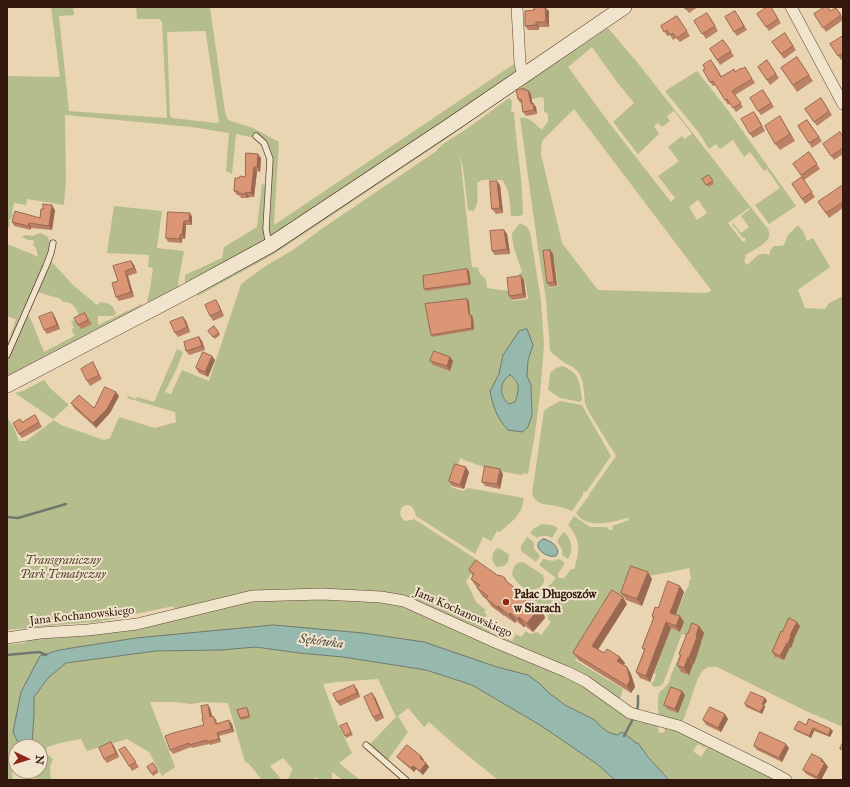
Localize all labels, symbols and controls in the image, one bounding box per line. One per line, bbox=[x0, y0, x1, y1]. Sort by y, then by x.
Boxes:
park label: Transgraniczny Park Tematyczny bbox=[20, 554, 106, 582]
street label: Jana Kochanowskiego bbox=[412, 585, 514, 641]
place label: Pałac Długoszów w Siarach bbox=[514, 588, 596, 616]
marker: Pałac Długoszów w Siarach bbox=[501, 597, 511, 607]
street label: Jana Kochanowskiego bbox=[29, 603, 135, 629]
water label: Sękówka bbox=[298, 632, 344, 652]
north arrow bbox=[8, 739, 48, 779]
text: N bbox=[33, 755, 46, 765]

